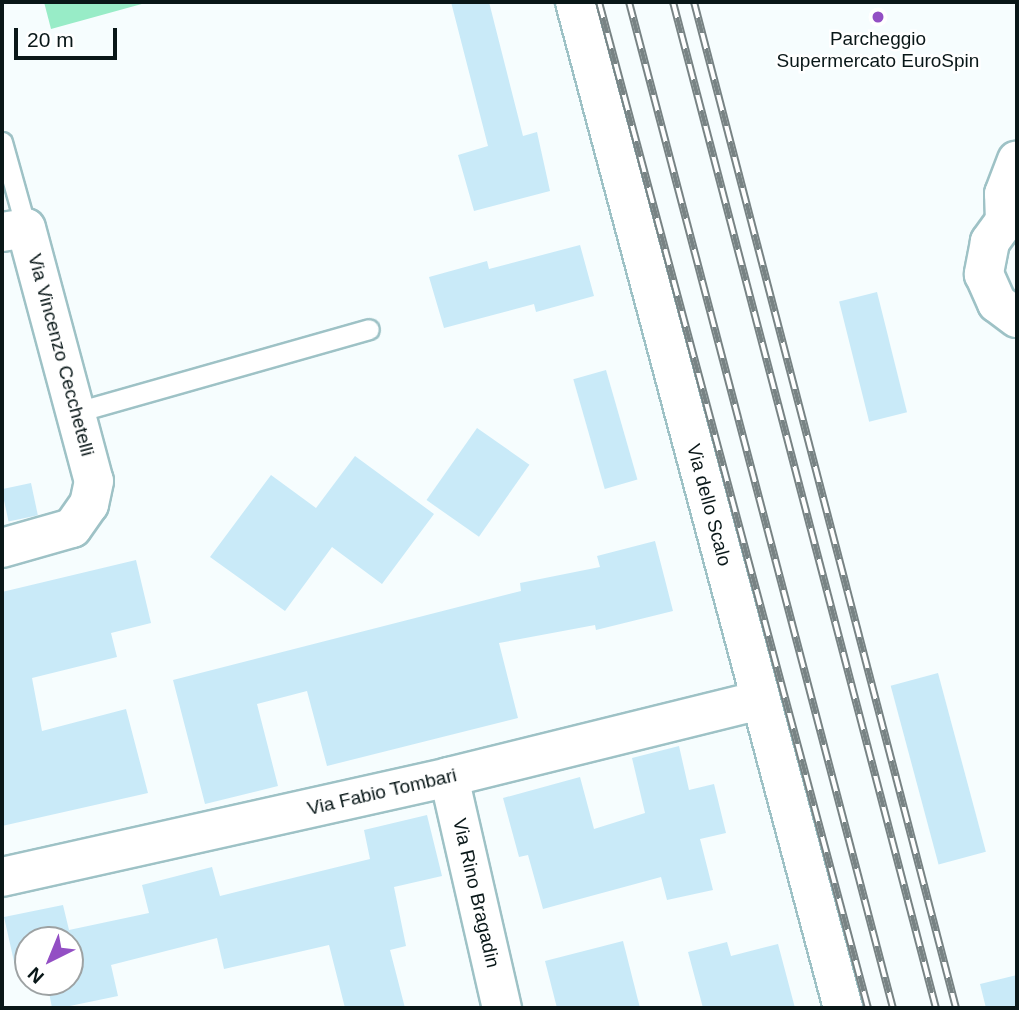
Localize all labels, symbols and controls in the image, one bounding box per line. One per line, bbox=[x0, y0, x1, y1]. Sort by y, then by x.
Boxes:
marker: Parcheggio Supermercato EuroSpin bbox=[870, 9, 886, 25]
scale bar bbox=[18, 14, 121, 58]
text: 20 m bbox=[27, 28, 74, 51]
place label: Parcheggio Supermercato EuroSpin bbox=[777, 28, 979, 72]
street label: Via Vincenzo Cecchetelli bbox=[23, 251, 99, 459]
street label: Via dello Scalo bbox=[682, 442, 736, 568]
street label: Via Fabio Tombari bbox=[305, 764, 459, 820]
street label: Via Rino Bragadin bbox=[448, 816, 504, 970]
north arrow bbox=[14, 926, 84, 996]
text: N bbox=[24, 963, 48, 988]

